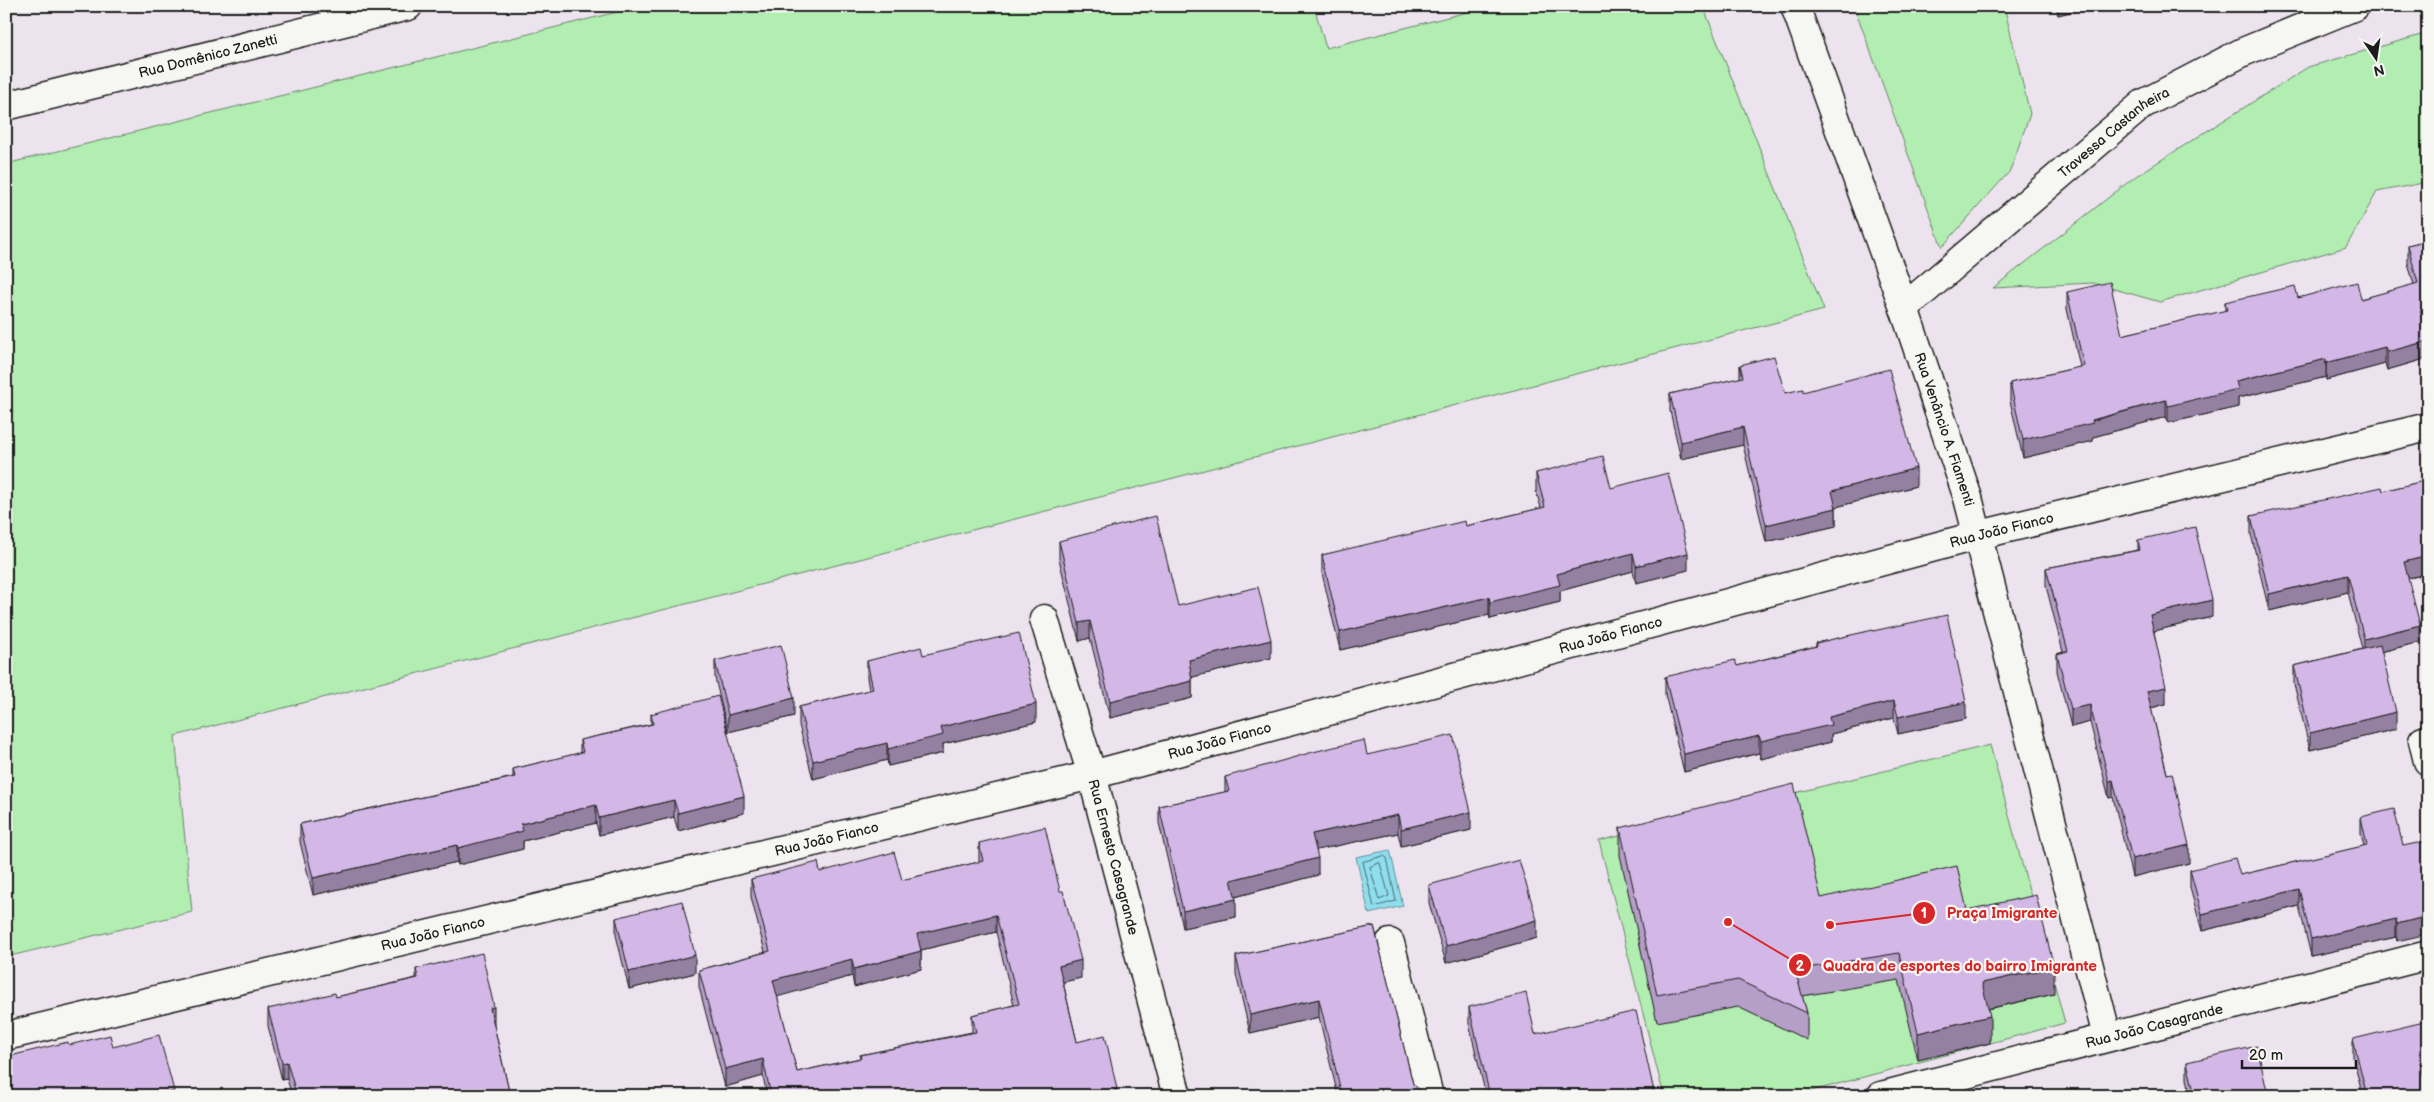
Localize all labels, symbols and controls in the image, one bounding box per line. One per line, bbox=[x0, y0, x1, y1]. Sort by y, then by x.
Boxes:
street label: Rua Domênico Zanetti bbox=[137, 30, 279, 81]
north arrow bbox=[2352, 32, 2402, 82]
text: N bbox=[2372, 61, 2386, 80]
street label: Travessa Castanheira bbox=[2055, 83, 2172, 181]
street label: Rua Venâncio A. Fiamenti bbox=[1911, 350, 1978, 508]
street label: Rua João Fianco bbox=[1948, 509, 2055, 551]
street label: Rua João Fianco bbox=[1557, 613, 1664, 657]
street label: Rua João Fianco bbox=[1166, 718, 1273, 763]
street label: Rua Ernesto Casagrande bbox=[1085, 777, 1142, 937]
street label: Rua João Fianco bbox=[773, 818, 880, 859]
callout: Praça Imigrante bbox=[1911, 898, 2067, 928]
text: 1 bbox=[1921, 904, 1927, 923]
text: Praça Imigrante bbox=[1947, 904, 2058, 923]
street label: Rua João Fianco bbox=[379, 913, 487, 954]
callout: Quadra de esportes do bairro Imigrante bbox=[1788, 950, 2107, 980]
text: 2 bbox=[1796, 957, 1805, 976]
text: Quadra de esportes do bairro Imigrante bbox=[1823, 957, 2097, 976]
street label: Rua João Casagrande bbox=[2084, 1000, 2225, 1051]
scale bar bbox=[2242, 1037, 2355, 1069]
text: 20 m bbox=[2249, 1046, 2283, 1065]

